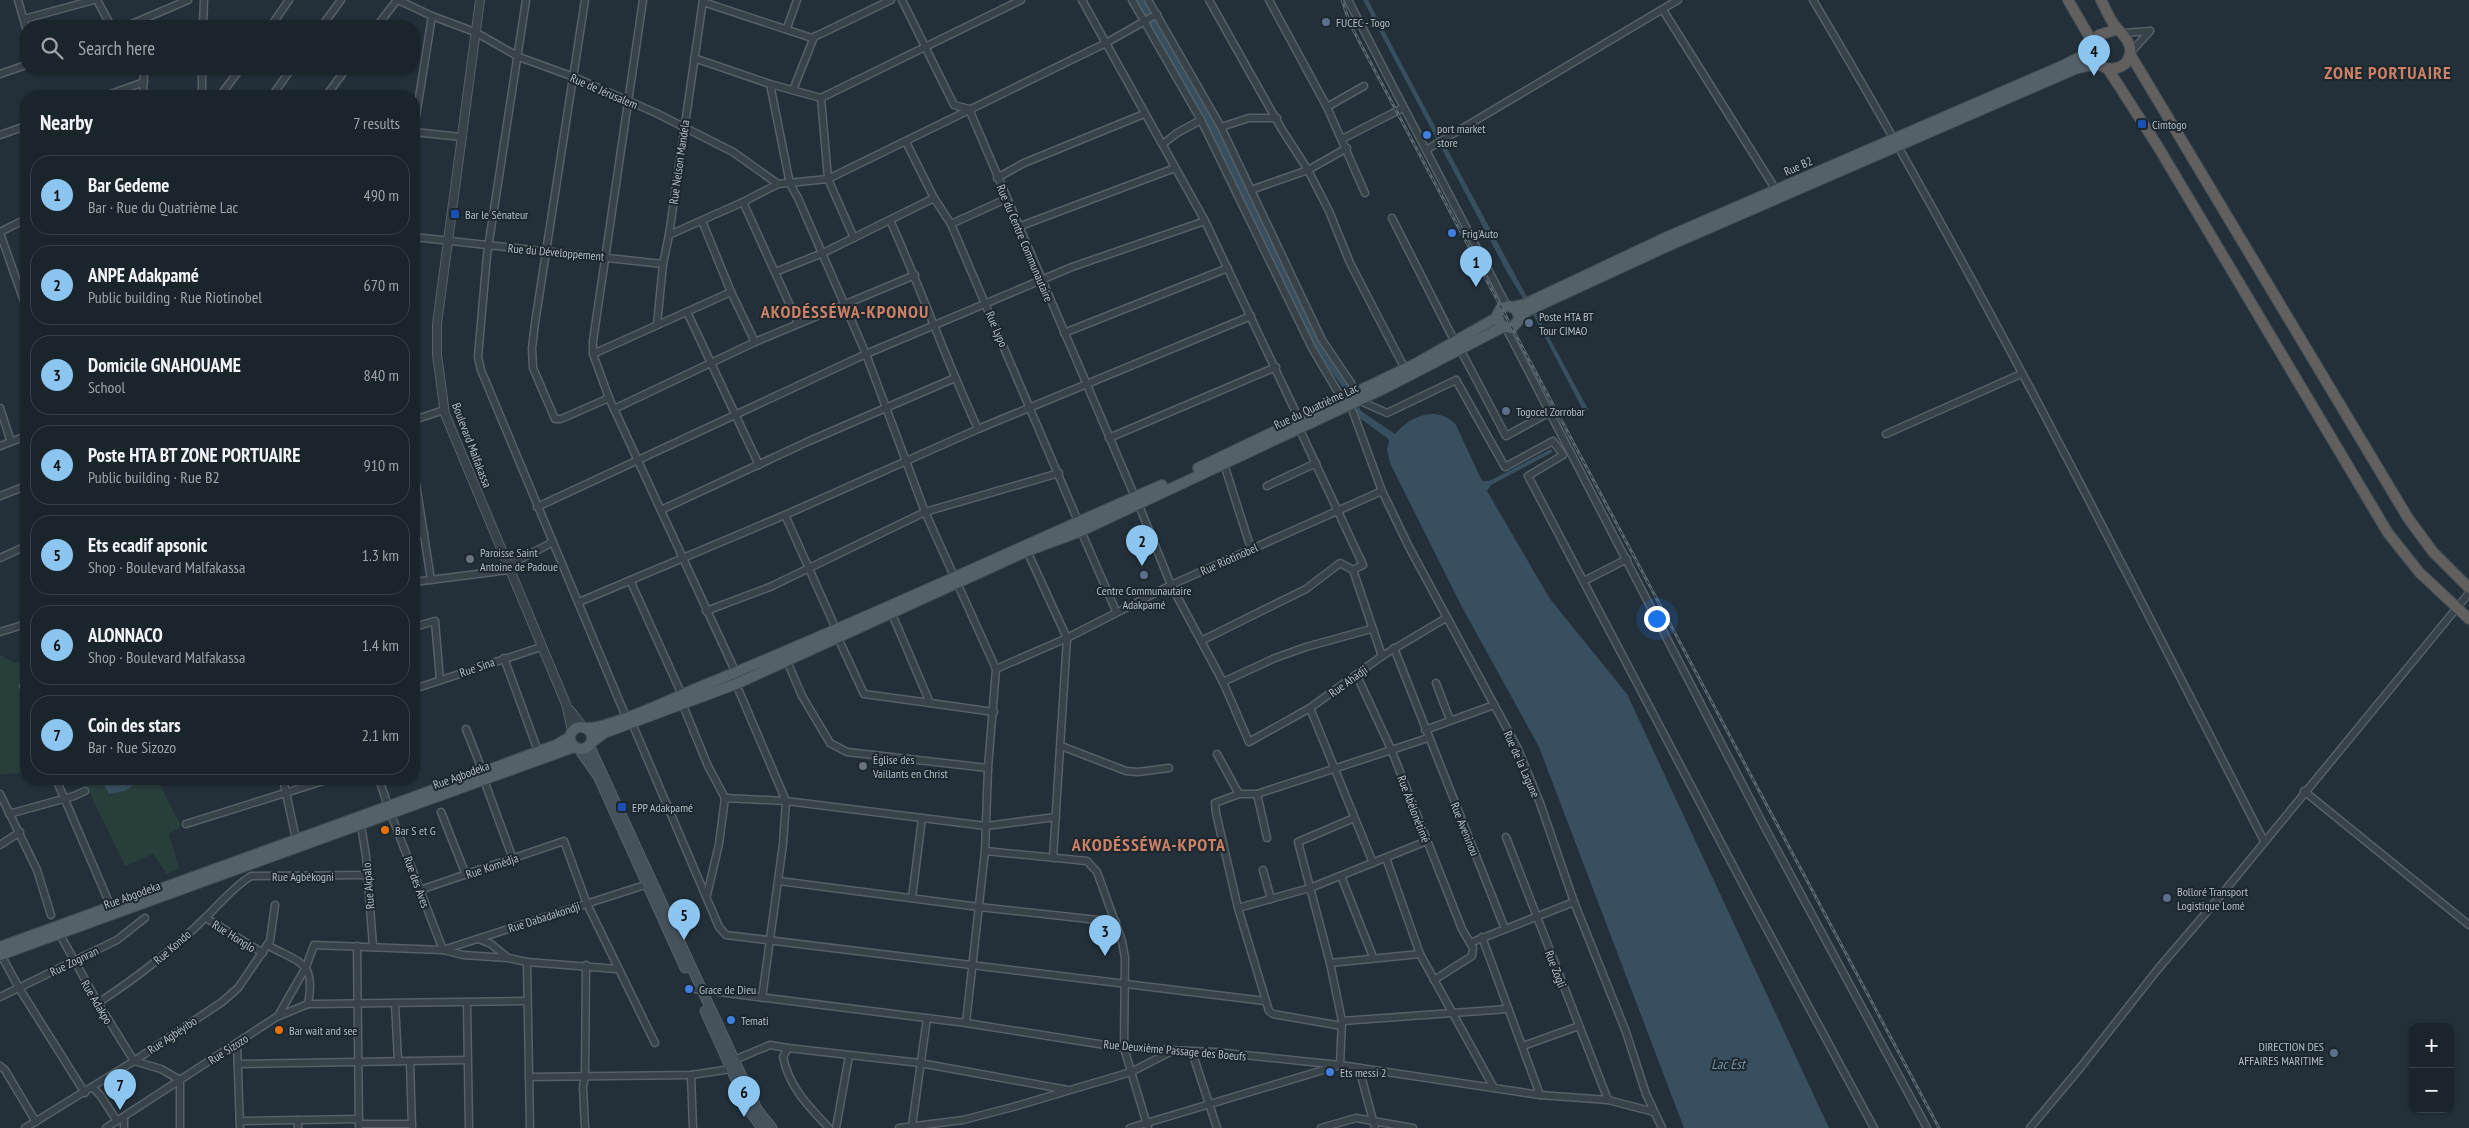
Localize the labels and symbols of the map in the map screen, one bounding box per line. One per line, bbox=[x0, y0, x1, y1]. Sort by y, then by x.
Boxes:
place label: FUCEC - Togo bbox=[1336, 15, 1390, 30]
marker: FUCEC - Togo bbox=[1320, 16, 1332, 28]
pin: 4 bbox=[2078, 35, 2110, 76]
district label: ZONE PORTUAIRE bbox=[2324, 61, 2452, 84]
street label: Rue de Jérusalem bbox=[568, 70, 640, 112]
place label: Cimtogo bbox=[2152, 117, 2187, 132]
marker: Cimtogo bbox=[2136, 118, 2148, 130]
street label: Rue Nelson Mandela bbox=[666, 119, 692, 205]
place label: port market store bbox=[1437, 121, 1486, 150]
marker: port market store bbox=[1421, 129, 1433, 141]
street label: Rue B2 bbox=[1781, 153, 1815, 179]
street label: Rue du Centre Communautaire bbox=[993, 182, 1057, 304]
place label: Bar le Sénateur bbox=[465, 207, 529, 222]
marker: Bar le Sénateur bbox=[449, 208, 461, 220]
place label: Frig'Auto bbox=[1462, 226, 1498, 241]
marker: Frig'Auto bbox=[1446, 227, 1458, 239]
street label: Rue du Développement bbox=[507, 240, 606, 264]
pin: 1 bbox=[1460, 246, 1492, 287]
district label: AKODÉSSÉWA-KPONOU bbox=[760, 300, 929, 323]
street label: Rue Lypo bbox=[983, 309, 1011, 349]
place label: Poste HTA BT Tour CIMAO bbox=[1539, 309, 1594, 338]
marker: Poste HTA BT Tour CIMAO bbox=[1523, 317, 1535, 329]
street label: Rue du Quatrième Lac bbox=[1271, 380, 1361, 432]
street label: Boulevard Malfakassa bbox=[449, 400, 495, 490]
place label: Togocel Zorrobar bbox=[1516, 404, 1586, 419]
marker: Togocel Zorrobar bbox=[1500, 405, 1512, 417]
pin: 2 bbox=[1126, 525, 1158, 566]
street label: Rue Riotinobel bbox=[1198, 540, 1260, 578]
place label: Paroisse Saint Antoine de Padoue bbox=[480, 545, 558, 574]
marker: Paroisse Saint Antoine de Padoue bbox=[464, 553, 476, 565]
marker: Centre Communautaire Adakpamé bbox=[1138, 569, 1150, 581]
place label: Centre Communautaire Adakpamé bbox=[1097, 583, 1191, 612]
your location bbox=[1644, 606, 1670, 632]
street label: Rue Sina bbox=[457, 654, 497, 680]
street label: Rue Ahadji bbox=[1326, 662, 1370, 700]
street label: Rue de la Lagune bbox=[1501, 728, 1543, 800]
place label: Église des Vaillants en Christ bbox=[872, 752, 949, 781]
street label: Rue Agbodeka bbox=[431, 758, 491, 792]
marker: Église des Vaillants en Christ bbox=[857, 760, 869, 772]
street label: Rue Abélonétimé bbox=[1394, 773, 1434, 845]
place label: EPP Adakpamé bbox=[632, 800, 693, 815]
street label: Rue Aveninou bbox=[1447, 800, 1483, 858]
marker: EPP Adakpamé bbox=[616, 801, 628, 813]
place label: Bar S et G bbox=[395, 823, 436, 838]
marker: Bar S et G bbox=[379, 824, 391, 836]
district label: AKODÉSSÉWA-KPOTA bbox=[1071, 833, 1226, 856]
street label: Rue Komédja bbox=[464, 850, 520, 882]
street label: Rue des Aves bbox=[401, 854, 433, 910]
street label: Rue Akpalo bbox=[359, 862, 377, 910]
street label: Rue Agbékogni bbox=[272, 869, 334, 884]
street label: Rue Abgodeka bbox=[102, 878, 162, 912]
place label: Bolloré Transport Logistique Lomé bbox=[2177, 884, 2249, 913]
marker: Bolloré Transport Logistique Lomé bbox=[2161, 892, 2173, 904]
street label: Rue Dabadakondji bbox=[506, 898, 582, 936]
pin: 5 bbox=[668, 899, 700, 940]
pin: 3 bbox=[1089, 915, 1121, 956]
street label: Rue Honglo bbox=[209, 917, 259, 955]
street label: Rue Kondo bbox=[150, 927, 194, 967]
street label: Rue Zognran bbox=[47, 943, 101, 979]
street label: Rue Zogli bbox=[1542, 948, 1570, 990]
street label: Rue Adakpo bbox=[78, 977, 116, 1027]
place label: Grace de Dieu bbox=[699, 982, 756, 997]
marker: Grace de Dieu bbox=[683, 983, 695, 995]
street label: Rue Agbéyibo bbox=[144, 1013, 200, 1057]
place label: Temati bbox=[741, 1013, 769, 1028]
marker: Temati bbox=[725, 1014, 737, 1026]
place label: Bar wait and see bbox=[289, 1023, 357, 1038]
marker: Bar wait and see bbox=[273, 1024, 285, 1036]
street label: Rue Sizozo bbox=[205, 1031, 251, 1067]
street label: Rue Deuxième Passage des Boeufs bbox=[1103, 1036, 1247, 1064]
place label: DIRECTION DES AFFAIRES MARITIME bbox=[2239, 1039, 2324, 1068]
marker: DIRECTION DES AFFAIRES MARITIME bbox=[2328, 1047, 2340, 1059]
water label: Lac Est bbox=[1711, 1055, 1747, 1073]
place label: Ets messi 2 bbox=[1340, 1065, 1386, 1080]
marker: Ets messi 2 bbox=[1324, 1066, 1336, 1078]
pin: 7 bbox=[104, 1069, 136, 1110]
pin: 6 bbox=[728, 1076, 760, 1117]

